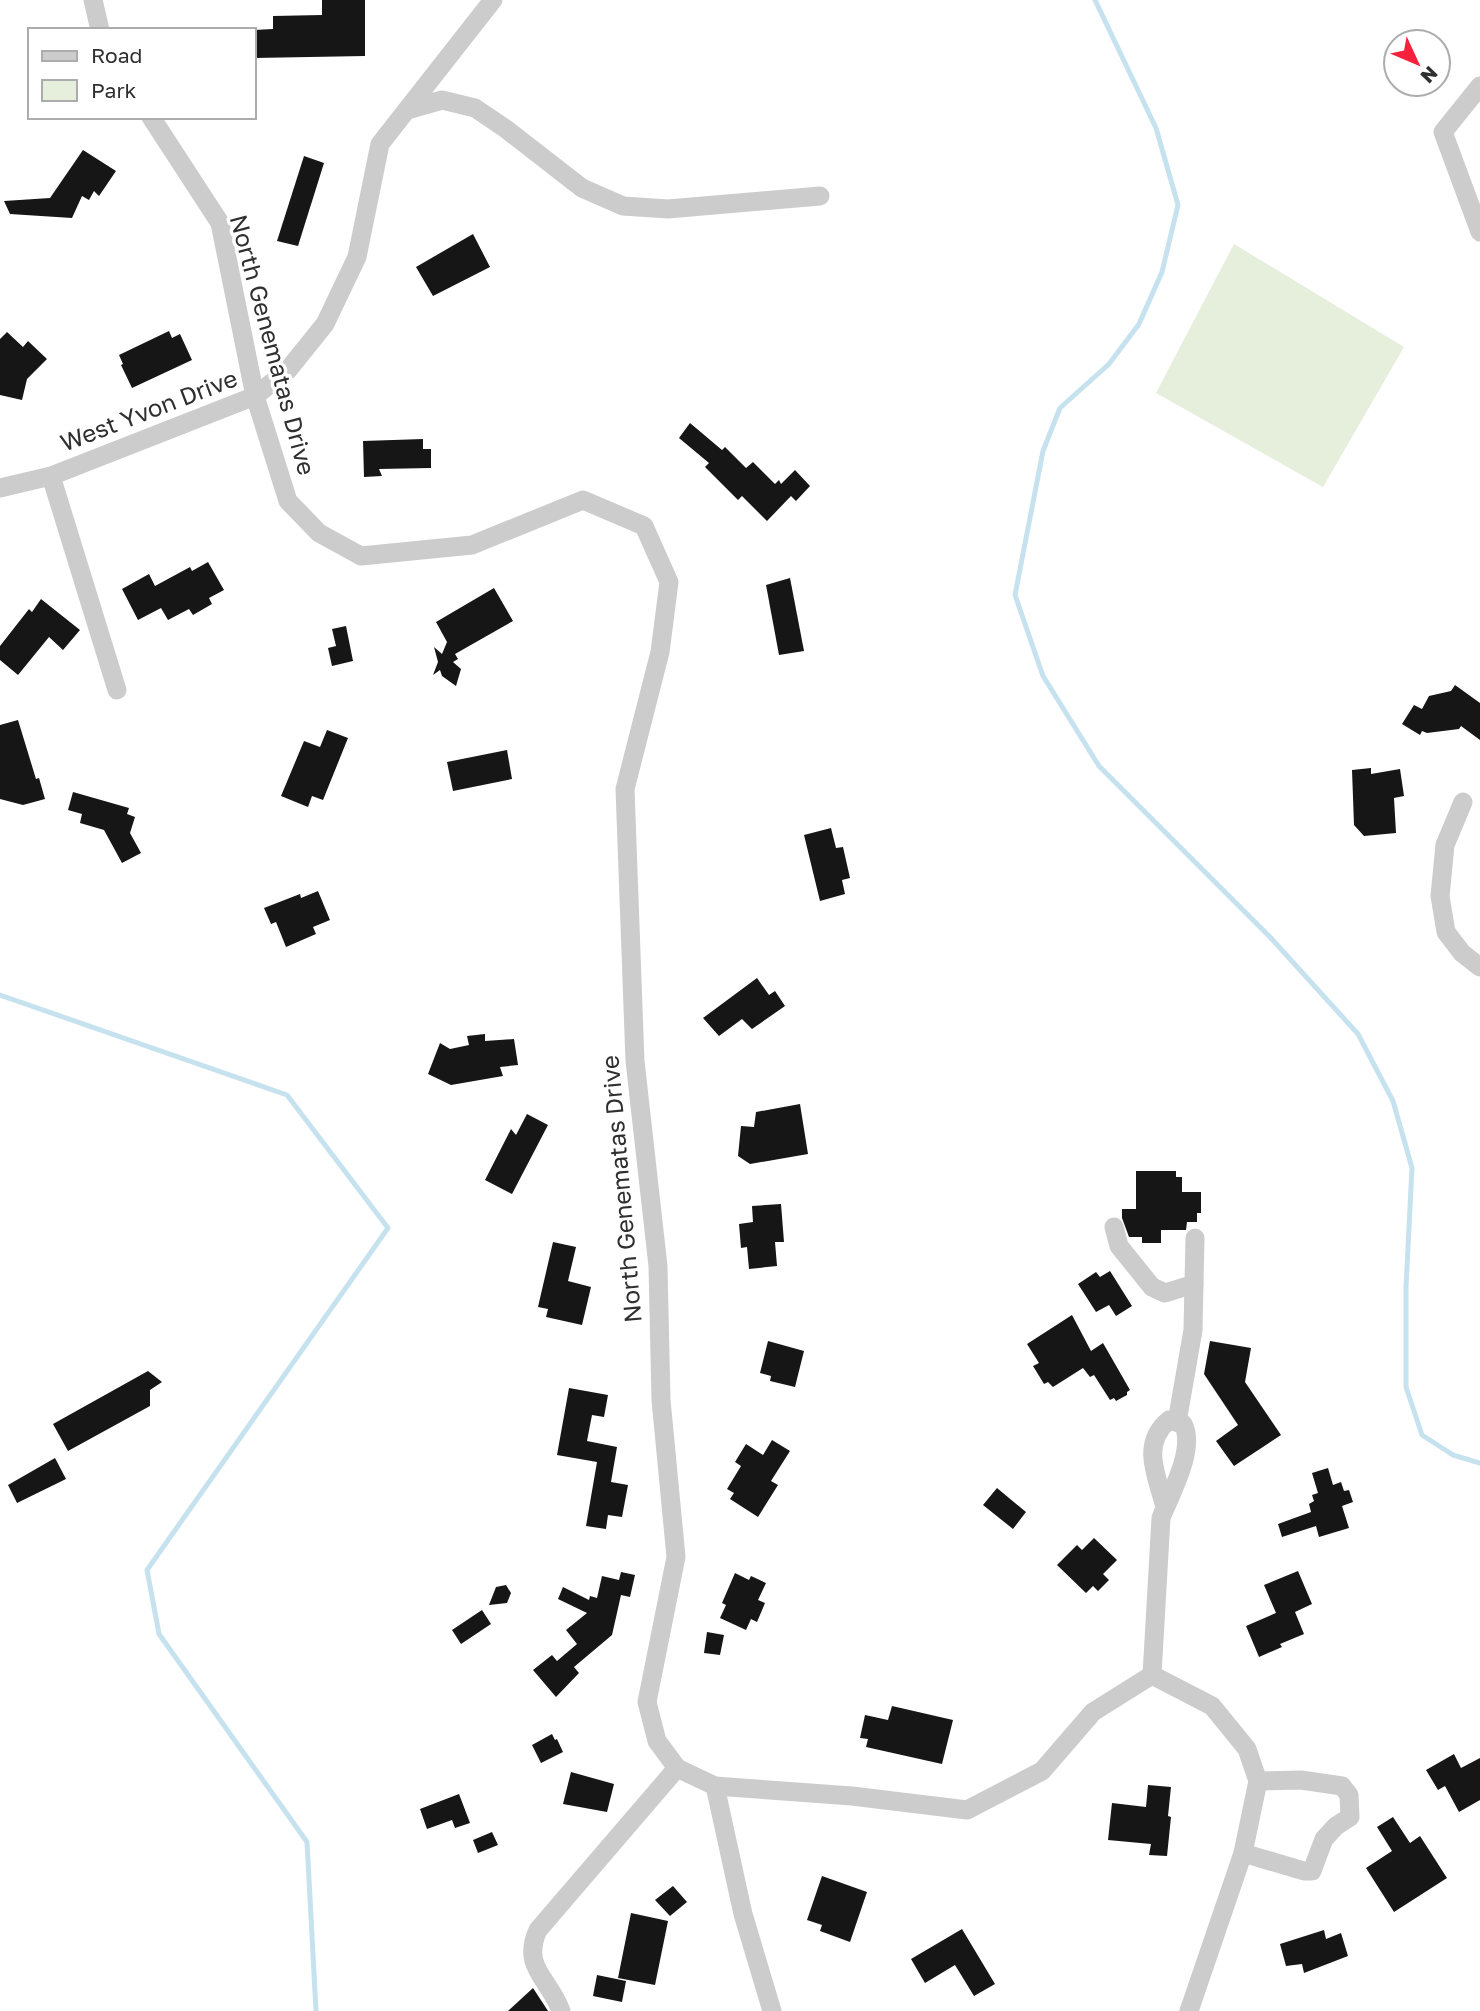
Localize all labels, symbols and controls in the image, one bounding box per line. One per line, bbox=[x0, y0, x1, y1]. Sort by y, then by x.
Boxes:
legend bbox=[28, 28, 256, 119]
north arrow bbox=[1382, 28, 1452, 98]
text: Road bbox=[91, 42, 142, 68]
text: N bbox=[1416, 62, 1443, 88]
text: Park bbox=[91, 77, 137, 103]
street label: North Genematas Drive bbox=[225, 211, 322, 478]
street label: West Yvon Drive bbox=[56, 363, 241, 457]
street label: North Genematas Drive bbox=[594, 1054, 647, 1324]

